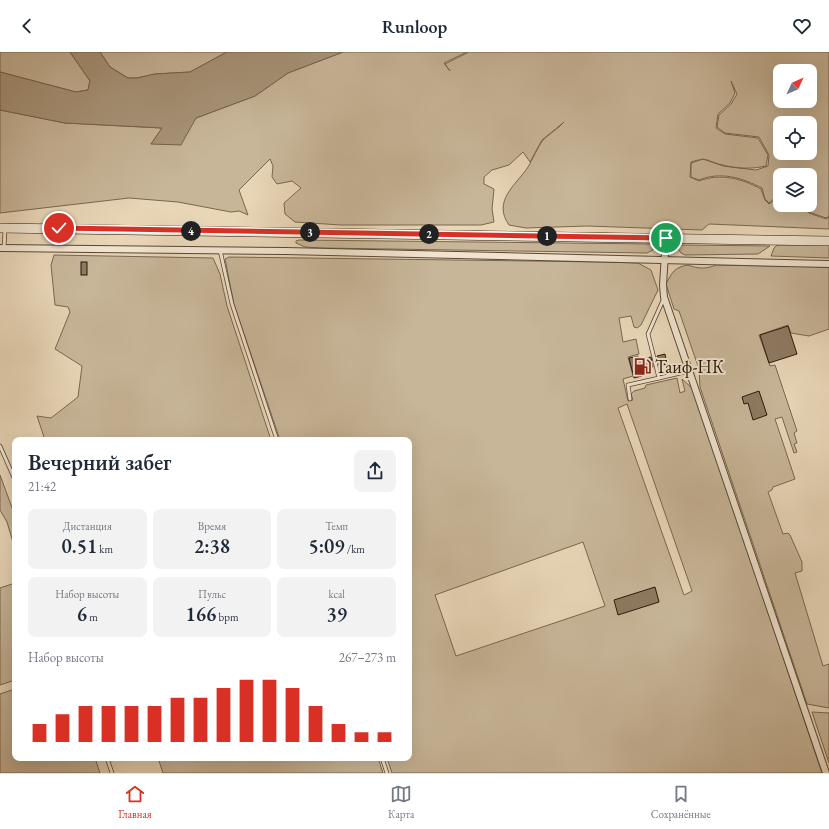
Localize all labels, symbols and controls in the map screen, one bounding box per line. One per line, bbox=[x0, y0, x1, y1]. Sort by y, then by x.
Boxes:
icon: back bbox=[16, 15, 38, 37]
text: Runloop bbox=[382, 15, 447, 38]
icon: heart bbox=[791, 15, 813, 37]
north arrow bbox=[773, 64, 817, 108]
map controls bbox=[773, 64, 817, 212]
button: locate bbox=[773, 116, 817, 160]
button: layers bbox=[773, 168, 817, 212]
pin bbox=[42, 211, 76, 245]
icon: check bbox=[48, 217, 70, 239]
pin: 4 bbox=[181, 221, 201, 241]
pin bbox=[649, 221, 683, 255]
pin: 3 bbox=[300, 222, 320, 242]
text: 4 bbox=[188, 224, 194, 238]
pin: 2 bbox=[419, 224, 439, 244]
text: 3 bbox=[307, 225, 313, 239]
pin: 1 bbox=[537, 226, 557, 246]
text: 2 bbox=[426, 227, 432, 241]
icon: arrive bbox=[655, 227, 677, 249]
text: 1 bbox=[544, 229, 550, 243]
place label: Таиф-НК bbox=[655, 355, 724, 378]
fuel station icon: Таиф-НК bbox=[632, 357, 652, 377]
text: Вечерний забег bbox=[28, 448, 172, 477]
button: share bbox=[354, 450, 396, 492]
text: 21:42 bbox=[28, 478, 56, 495]
text: Дистанция bbox=[63, 519, 112, 533]
text: Время bbox=[198, 519, 226, 533]
text: Темп bbox=[325, 519, 348, 533]
text: 0.51 bbox=[62, 533, 97, 559]
text: 2:38 bbox=[194, 533, 230, 559]
text: 5:09 bbox=[308, 533, 345, 559]
text: km bbox=[97, 542, 113, 556]
text: /km bbox=[345, 542, 365, 556]
text: Набор высоты bbox=[55, 587, 119, 601]
text: Пульс bbox=[198, 587, 226, 601]
text: kcal bbox=[328, 587, 345, 601]
text: 6 bbox=[77, 601, 87, 627]
text: 166 bbox=[186, 601, 216, 627]
text: 39 bbox=[326, 601, 347, 627]
text: m bbox=[87, 610, 98, 624]
text: bpm bbox=[216, 610, 238, 624]
text: Набор высоты bbox=[28, 649, 104, 666]
text: 267–273 m bbox=[339, 649, 396, 666]
tab: Главная bbox=[118, 783, 152, 821]
tab: Карта bbox=[388, 783, 414, 821]
tab: Сохранённые bbox=[651, 783, 711, 821]

